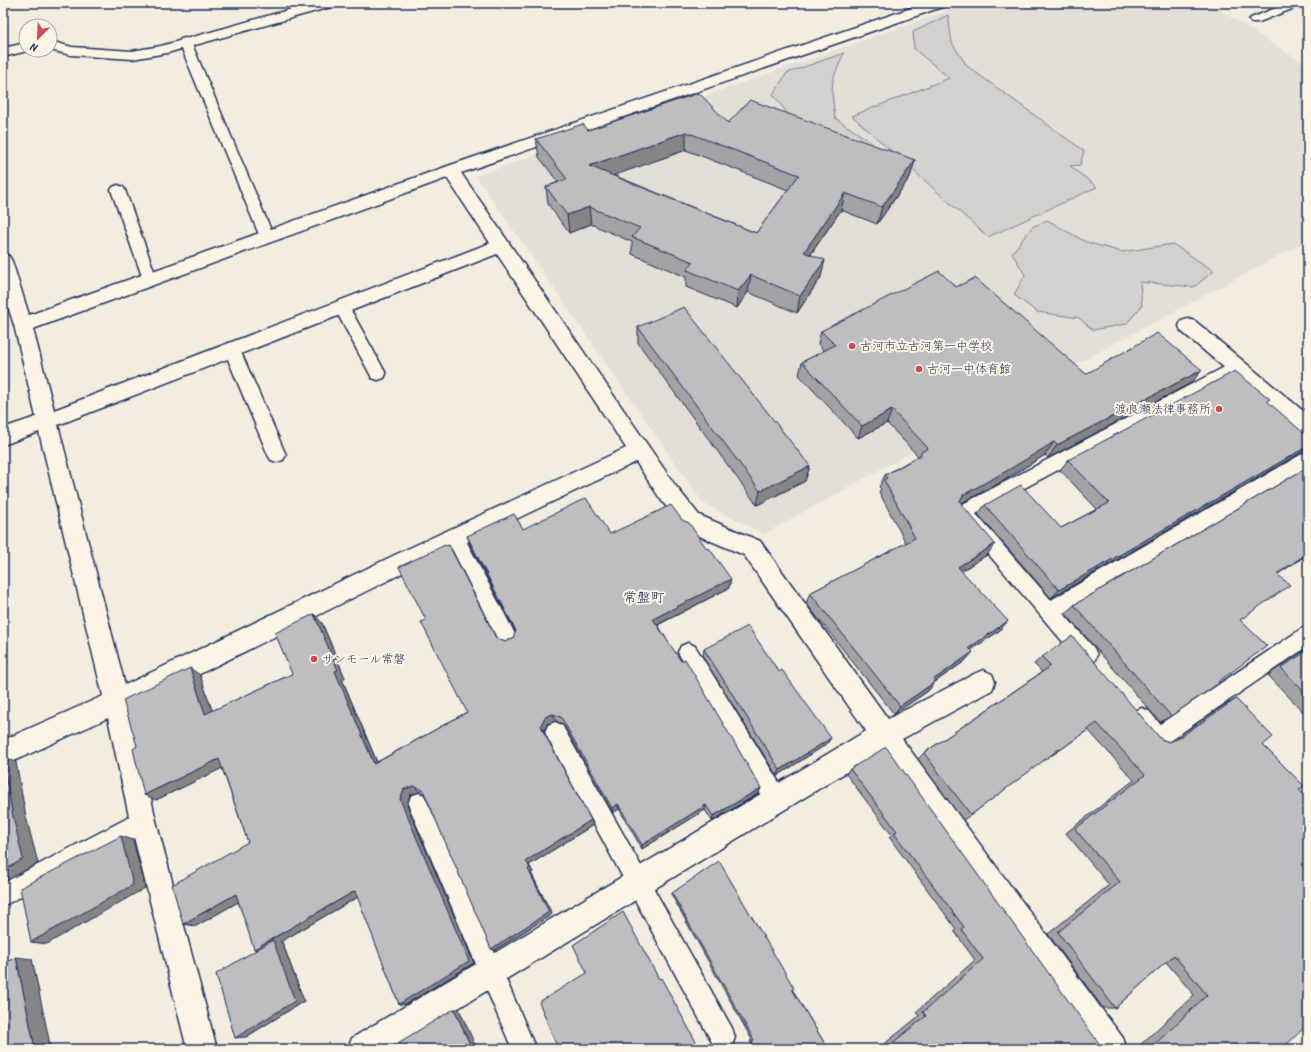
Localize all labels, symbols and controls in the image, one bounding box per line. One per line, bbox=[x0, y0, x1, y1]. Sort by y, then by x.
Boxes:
north arrow bbox=[18, 18, 58, 58]
text: N bbox=[27, 37, 41, 56]
place label: 古河市立古河第一中学校 bbox=[860, 337, 992, 356]
marker: 古河市立古河第一中学校 bbox=[847, 341, 857, 351]
place label: 古河一中体育館 bbox=[927, 360, 1011, 379]
marker: 古河一中体育館 bbox=[914, 364, 924, 374]
place label: 渡良瀬法律事務所 bbox=[1115, 400, 1211, 419]
marker: 渡良瀬法律事務所 bbox=[1214, 404, 1224, 414]
district label: 常盤町 bbox=[623, 587, 665, 609]
place label: サンモール常磐 bbox=[322, 650, 405, 669]
marker: サンモール常磐 bbox=[309, 654, 319, 664]

